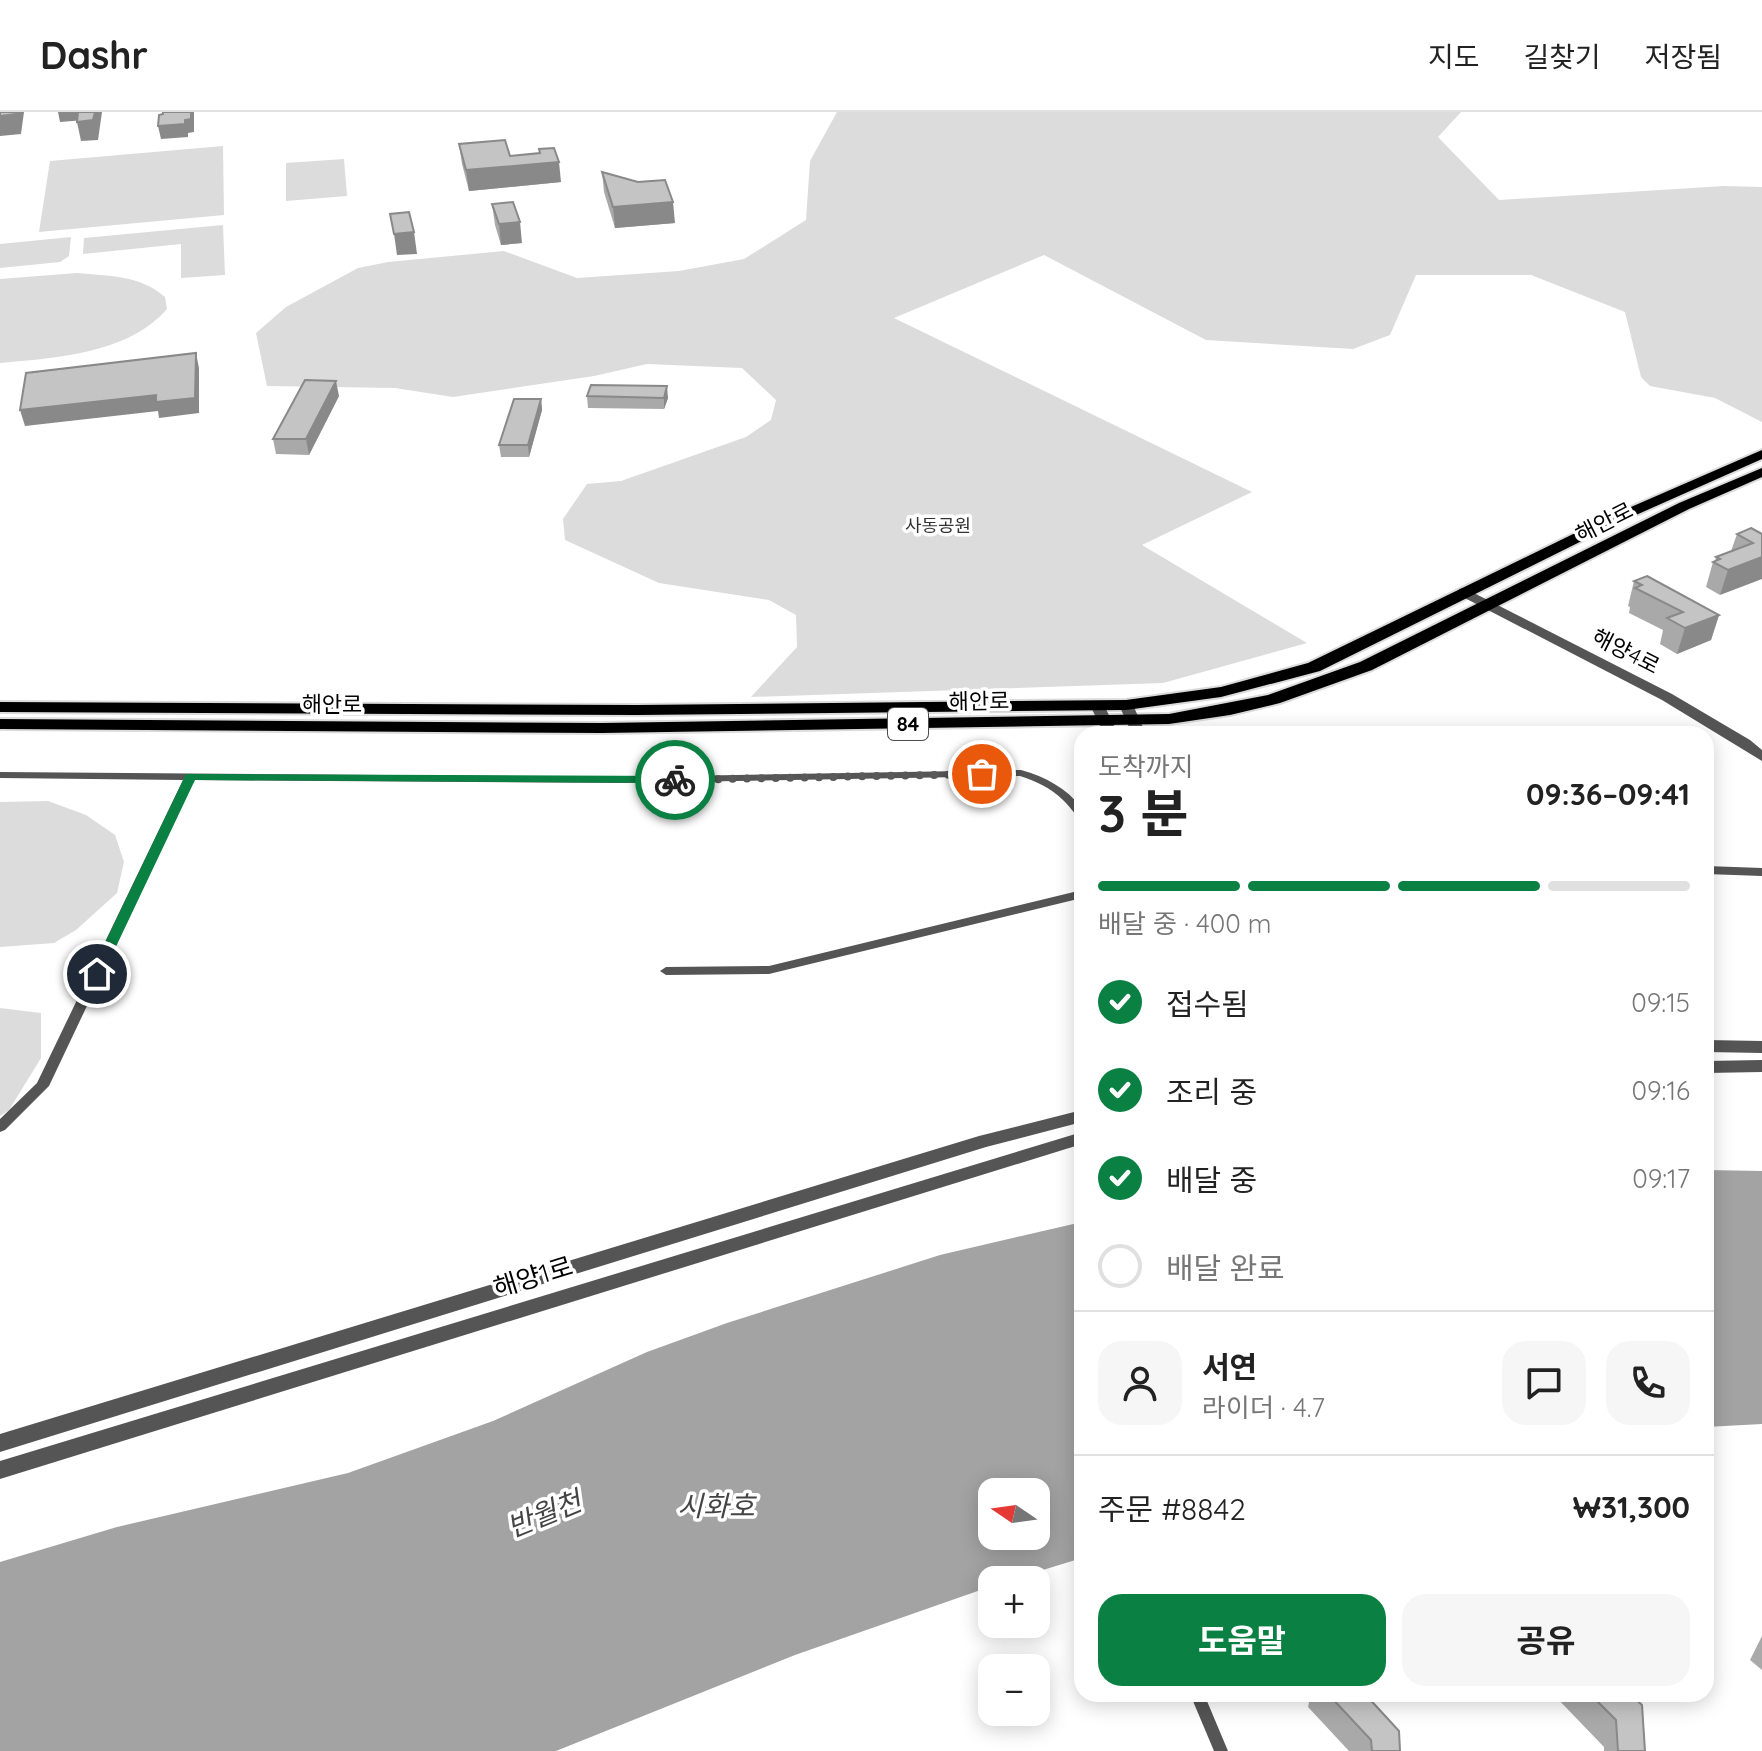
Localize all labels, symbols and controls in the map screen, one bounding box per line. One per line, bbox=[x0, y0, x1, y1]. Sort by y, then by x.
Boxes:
text: Dashr bbox=[40, 31, 148, 79]
text: 지도 bbox=[1428, 39, 1479, 74]
text: 길찾기 bbox=[1523, 39, 1601, 74]
text: 저장됨 bbox=[1645, 39, 1722, 74]
street label: 해안로 bbox=[1571, 496, 1637, 548]
park label: 사동공원 bbox=[905, 514, 971, 537]
street label: 해양4로 bbox=[1587, 622, 1665, 680]
street label: 해안로 bbox=[948, 686, 1010, 716]
street label: 해안로 bbox=[302, 690, 362, 718]
road number: 84 bbox=[888, 708, 928, 740]
courier bbox=[635, 740, 715, 820]
pin bbox=[948, 740, 1016, 808]
text: 도착까지 bbox=[1098, 750, 1194, 783]
icon: bag bbox=[960, 752, 1004, 796]
icon: bike bbox=[653, 758, 697, 802]
text: 09:36–09:41 bbox=[1526, 775, 1690, 813]
text: 3 분 bbox=[1098, 780, 1188, 845]
text: 배달 중 · 400 m bbox=[1098, 907, 1272, 940]
pin bbox=[63, 940, 131, 1008]
icon: home bbox=[75, 952, 119, 996]
icon: check bbox=[1098, 980, 1142, 1024]
text: 접수됨 bbox=[1166, 985, 1249, 1023]
text: 09:15 bbox=[1631, 986, 1690, 1019]
icon: check bbox=[1098, 1068, 1142, 1112]
text: 조리 중 bbox=[1166, 1073, 1257, 1111]
text: 09:16 bbox=[1632, 1074, 1690, 1107]
icon: check bbox=[1098, 1156, 1142, 1200]
text: 배달 중 bbox=[1166, 1161, 1257, 1199]
text: 09:17 bbox=[1632, 1162, 1690, 1195]
street label: 해양1로 bbox=[489, 1249, 577, 1304]
text: 배달 완료 bbox=[1166, 1249, 1285, 1287]
button: person bbox=[1098, 1341, 1182, 1425]
button: chat bbox=[1502, 1341, 1586, 1425]
button: phone bbox=[1606, 1341, 1690, 1425]
text: 서연 bbox=[1202, 1348, 1257, 1386]
text: 라이더 · 4.7 bbox=[1202, 1391, 1325, 1424]
north arrow bbox=[978, 1478, 1050, 1550]
map controls bbox=[978, 1478, 1050, 1726]
water label: 반월천 bbox=[501, 1482, 589, 1544]
water label: 시화호 bbox=[677, 1488, 757, 1523]
text: ₩31,300 bbox=[1573, 1488, 1690, 1526]
text: 주문 #8842 bbox=[1098, 1490, 1246, 1528]
button: + bbox=[978, 1566, 1050, 1638]
button: 도움말 bbox=[1098, 1594, 1386, 1686]
button: 공유 bbox=[1402, 1594, 1690, 1686]
button: − bbox=[978, 1654, 1050, 1726]

